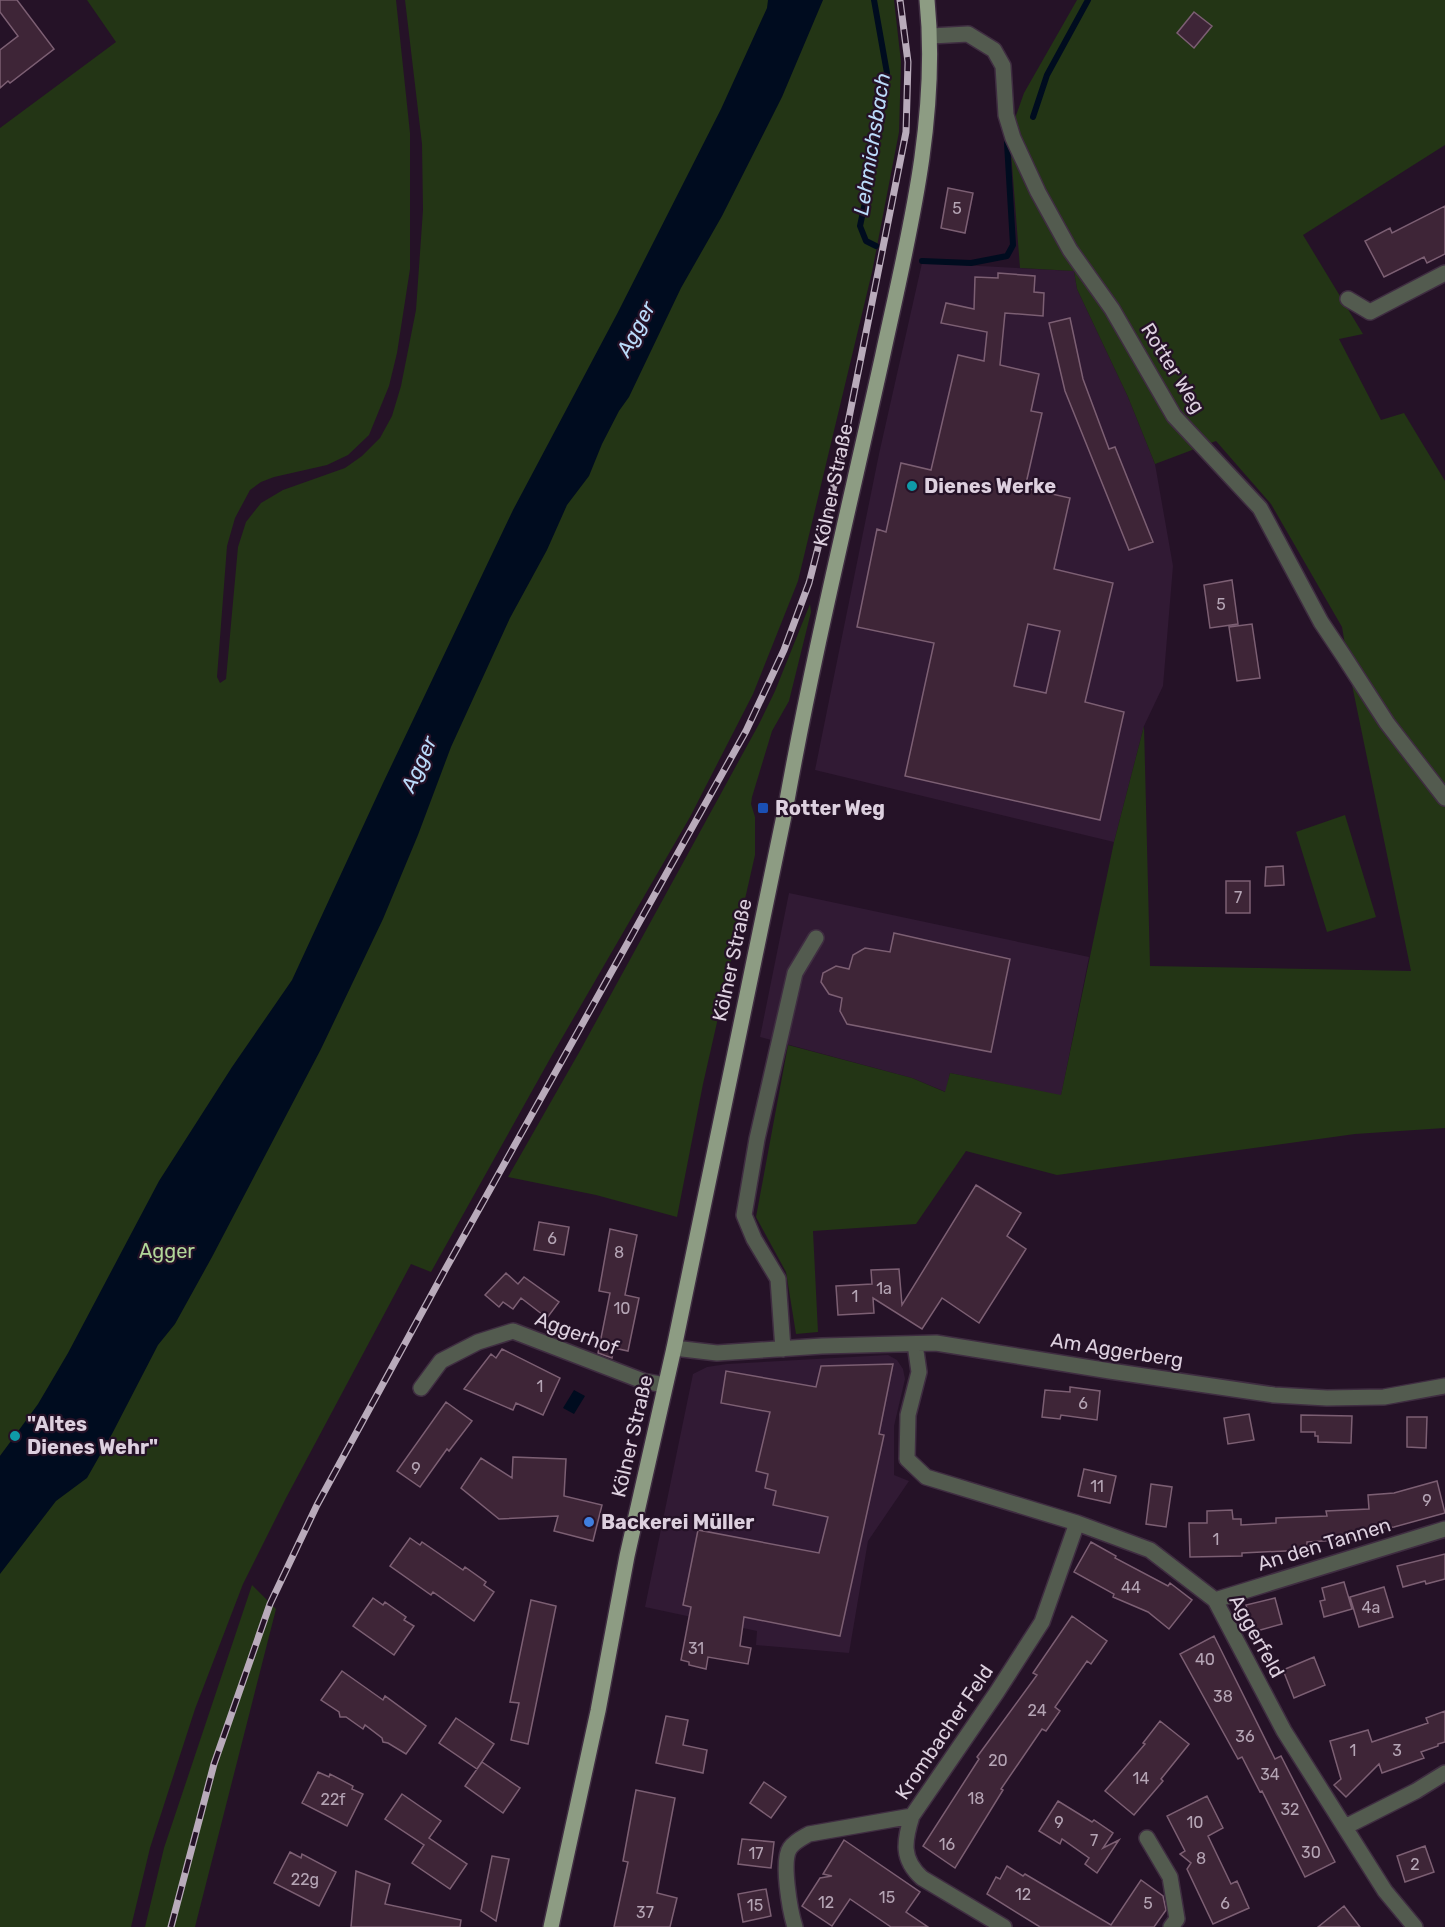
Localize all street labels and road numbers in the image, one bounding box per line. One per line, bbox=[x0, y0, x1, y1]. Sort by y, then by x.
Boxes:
street label: Rotter Weg bbox=[1136, 319, 1210, 417]
street label: Kölner Straße bbox=[808, 421, 858, 549]
street label: Kölner Straße bbox=[707, 896, 757, 1024]
street label: Aggerhof bbox=[532, 1306, 622, 1360]
street label: Am Aggerberg bbox=[1049, 1328, 1185, 1372]
street label: Kölner Straße bbox=[606, 1372, 658, 1500]
street label: An den Tannen bbox=[1254, 1512, 1394, 1576]
street label: Aggerfeld bbox=[1224, 1590, 1290, 1682]
street label: Krombacher Feld bbox=[890, 1660, 998, 1804]

